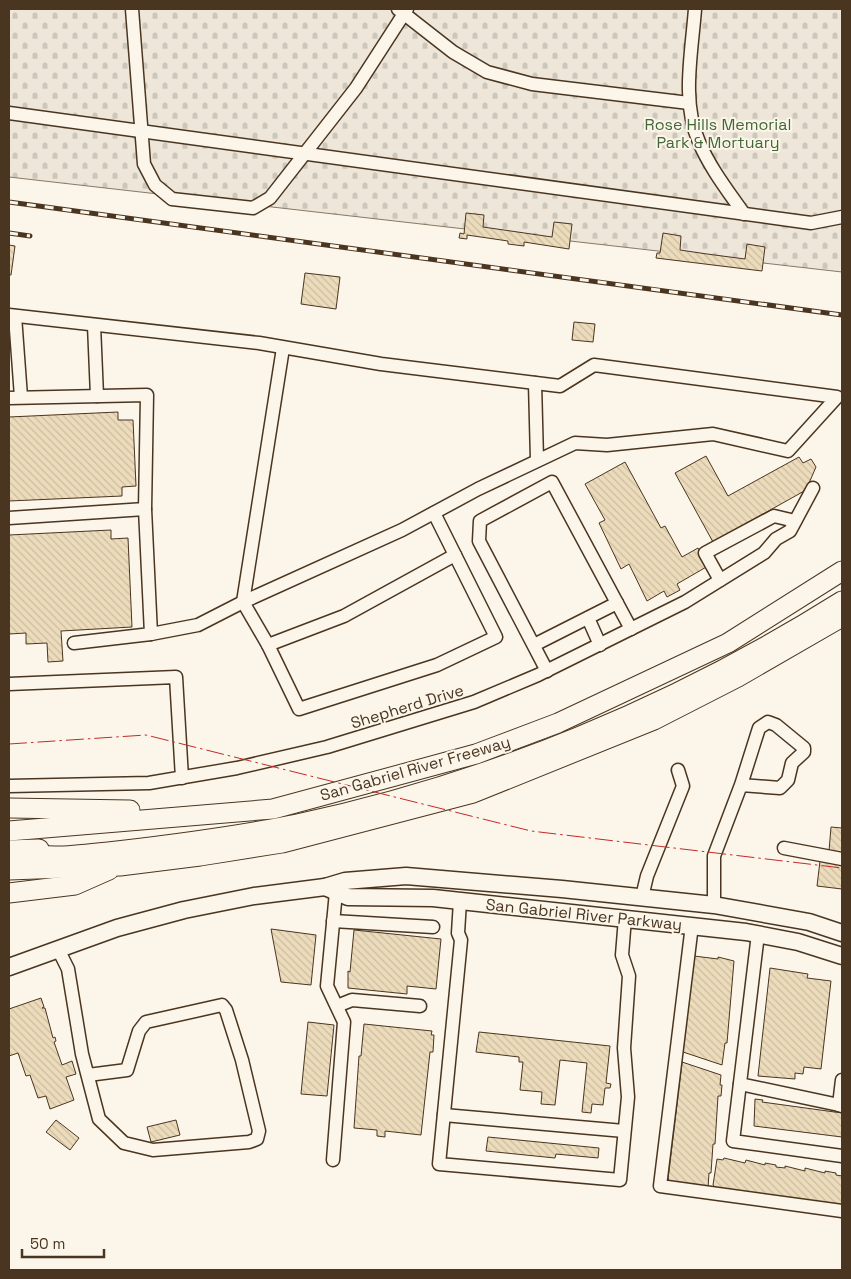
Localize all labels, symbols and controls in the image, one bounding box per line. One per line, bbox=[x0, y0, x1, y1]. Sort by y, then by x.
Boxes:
park label: Rose Hills Memorial Park & Mortuary bbox=[645, 114, 791, 153]
street label: Shepherd Drive bbox=[348, 679, 466, 734]
street label: San Gabriel River Freeway bbox=[318, 731, 513, 806]
street label: San Gabriel River Parkway bbox=[485, 894, 683, 935]
scale bar bbox=[22, 1226, 105, 1258]
text: 50 m bbox=[30, 1234, 65, 1253]

